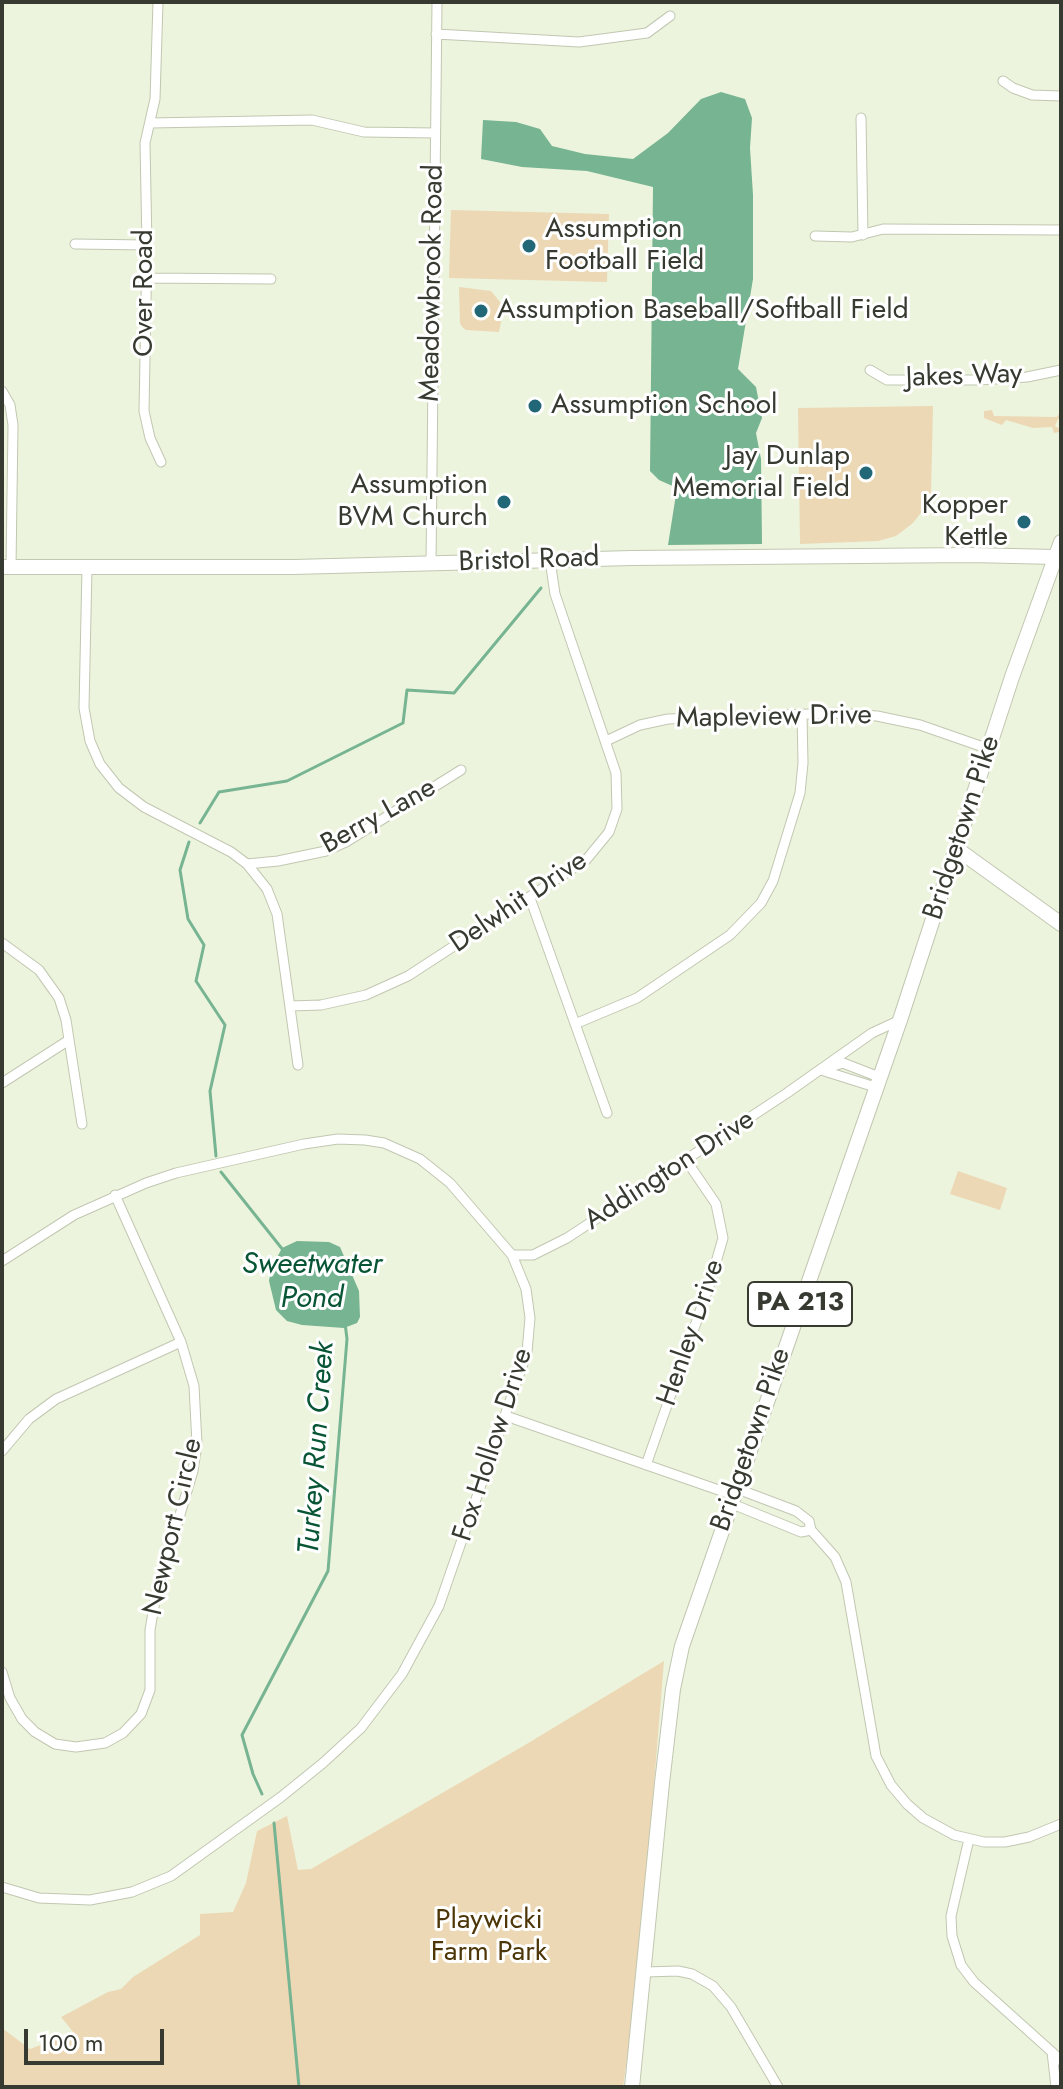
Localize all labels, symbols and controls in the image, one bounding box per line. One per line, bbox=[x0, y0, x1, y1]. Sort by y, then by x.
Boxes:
street label: Meadowbrook Road bbox=[414, 164, 452, 402]
place label: Assumption Football Field bbox=[545, 213, 704, 279]
street label: Over Road bbox=[128, 229, 162, 357]
marker: Assumption Football Field bbox=[520, 237, 538, 255]
place label: Assumption Baseball/Softball Field bbox=[497, 294, 909, 328]
marker: Assumption Baseball/Softball Field bbox=[472, 302, 490, 320]
street label: Jakes Way bbox=[905, 358, 1023, 396]
place label: Assumption School bbox=[551, 389, 777, 423]
marker: Assumption School bbox=[526, 397, 544, 415]
place label: Jay Dunlap Memorial Field bbox=[672, 440, 850, 506]
marker: Jay Dunlap Memorial Field bbox=[857, 464, 875, 482]
place label: Assumption BVM Church bbox=[337, 469, 488, 535]
place label: Kopper Kettle bbox=[922, 489, 1008, 555]
marker: Assumption BVM Church bbox=[495, 493, 513, 511]
marker: Kopper Kettle bbox=[1015, 513, 1033, 531]
street label: Bristol Road bbox=[458, 542, 600, 580]
street label: Mapleview Drive bbox=[676, 699, 872, 737]
street label: Bridgetown Pike bbox=[917, 732, 1009, 924]
street label: Berry Lane bbox=[316, 772, 442, 862]
street label: Delwhit Drive bbox=[444, 845, 594, 961]
street label: Addington Drive bbox=[579, 1104, 761, 1238]
water label: Sweetwater Pond bbox=[242, 1248, 382, 1318]
street label: Henley Drive bbox=[651, 1255, 733, 1411]
road number: PA 213 bbox=[748, 1282, 852, 1326]
water label: Turkey Run Creek bbox=[293, 1340, 343, 1556]
street label: Fox Hollow Drive bbox=[447, 1344, 541, 1546]
street label: Bridgetown Pike bbox=[705, 1344, 799, 1536]
street label: Newport Circle bbox=[137, 1435, 211, 1619]
park label: Playwicki Farm Park bbox=[431, 1904, 547, 1970]
scale bar bbox=[28, 2013, 168, 2063]
text: 100 m bbox=[38, 2025, 104, 2060]

